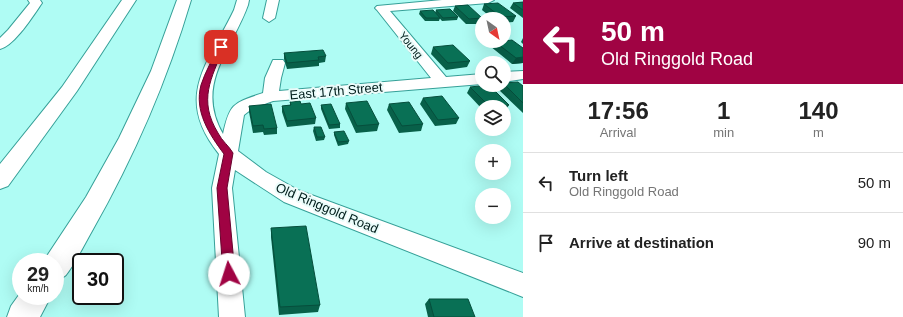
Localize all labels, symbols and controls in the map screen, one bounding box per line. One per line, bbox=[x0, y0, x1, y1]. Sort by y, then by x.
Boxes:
north arrow bbox=[475, 12, 511, 48]
map controls bbox=[475, 12, 511, 224]
icon: left bbox=[535, 16, 587, 68]
text: 50 m bbox=[601, 16, 665, 47]
street label: Young bbox=[397, 29, 425, 61]
pin bbox=[204, 30, 238, 64]
icon: arrive bbox=[210, 36, 232, 58]
text: Old Ringgold Road bbox=[601, 49, 753, 69]
button: search bbox=[475, 56, 511, 92]
street label: East 17th Street bbox=[289, 79, 383, 103]
text: 17:56 bbox=[587, 97, 649, 124]
text: 1 bbox=[717, 97, 730, 124]
text: 140 bbox=[799, 97, 839, 124]
button: layers bbox=[475, 100, 511, 136]
text: Arrival bbox=[600, 125, 637, 140]
text: min bbox=[713, 125, 734, 140]
text: m bbox=[813, 125, 824, 140]
button: + bbox=[475, 144, 511, 180]
text: Turn left bbox=[569, 167, 628, 184]
icon: left bbox=[535, 172, 557, 194]
text: 50 m bbox=[858, 174, 891, 191]
street label: Old Ringgold Road bbox=[274, 180, 380, 236]
text: Old Ringgold Road bbox=[569, 184, 679, 199]
button: − bbox=[475, 188, 511, 224]
icon: arrive bbox=[535, 232, 557, 254]
text: Arrive at destination bbox=[569, 234, 714, 251]
text: 90 m bbox=[858, 234, 891, 251]
speed limit sign: 30 bbox=[72, 253, 124, 305]
position arrow bbox=[208, 253, 250, 295]
text: 29 bbox=[27, 263, 49, 285]
text: km/h bbox=[27, 283, 49, 294]

